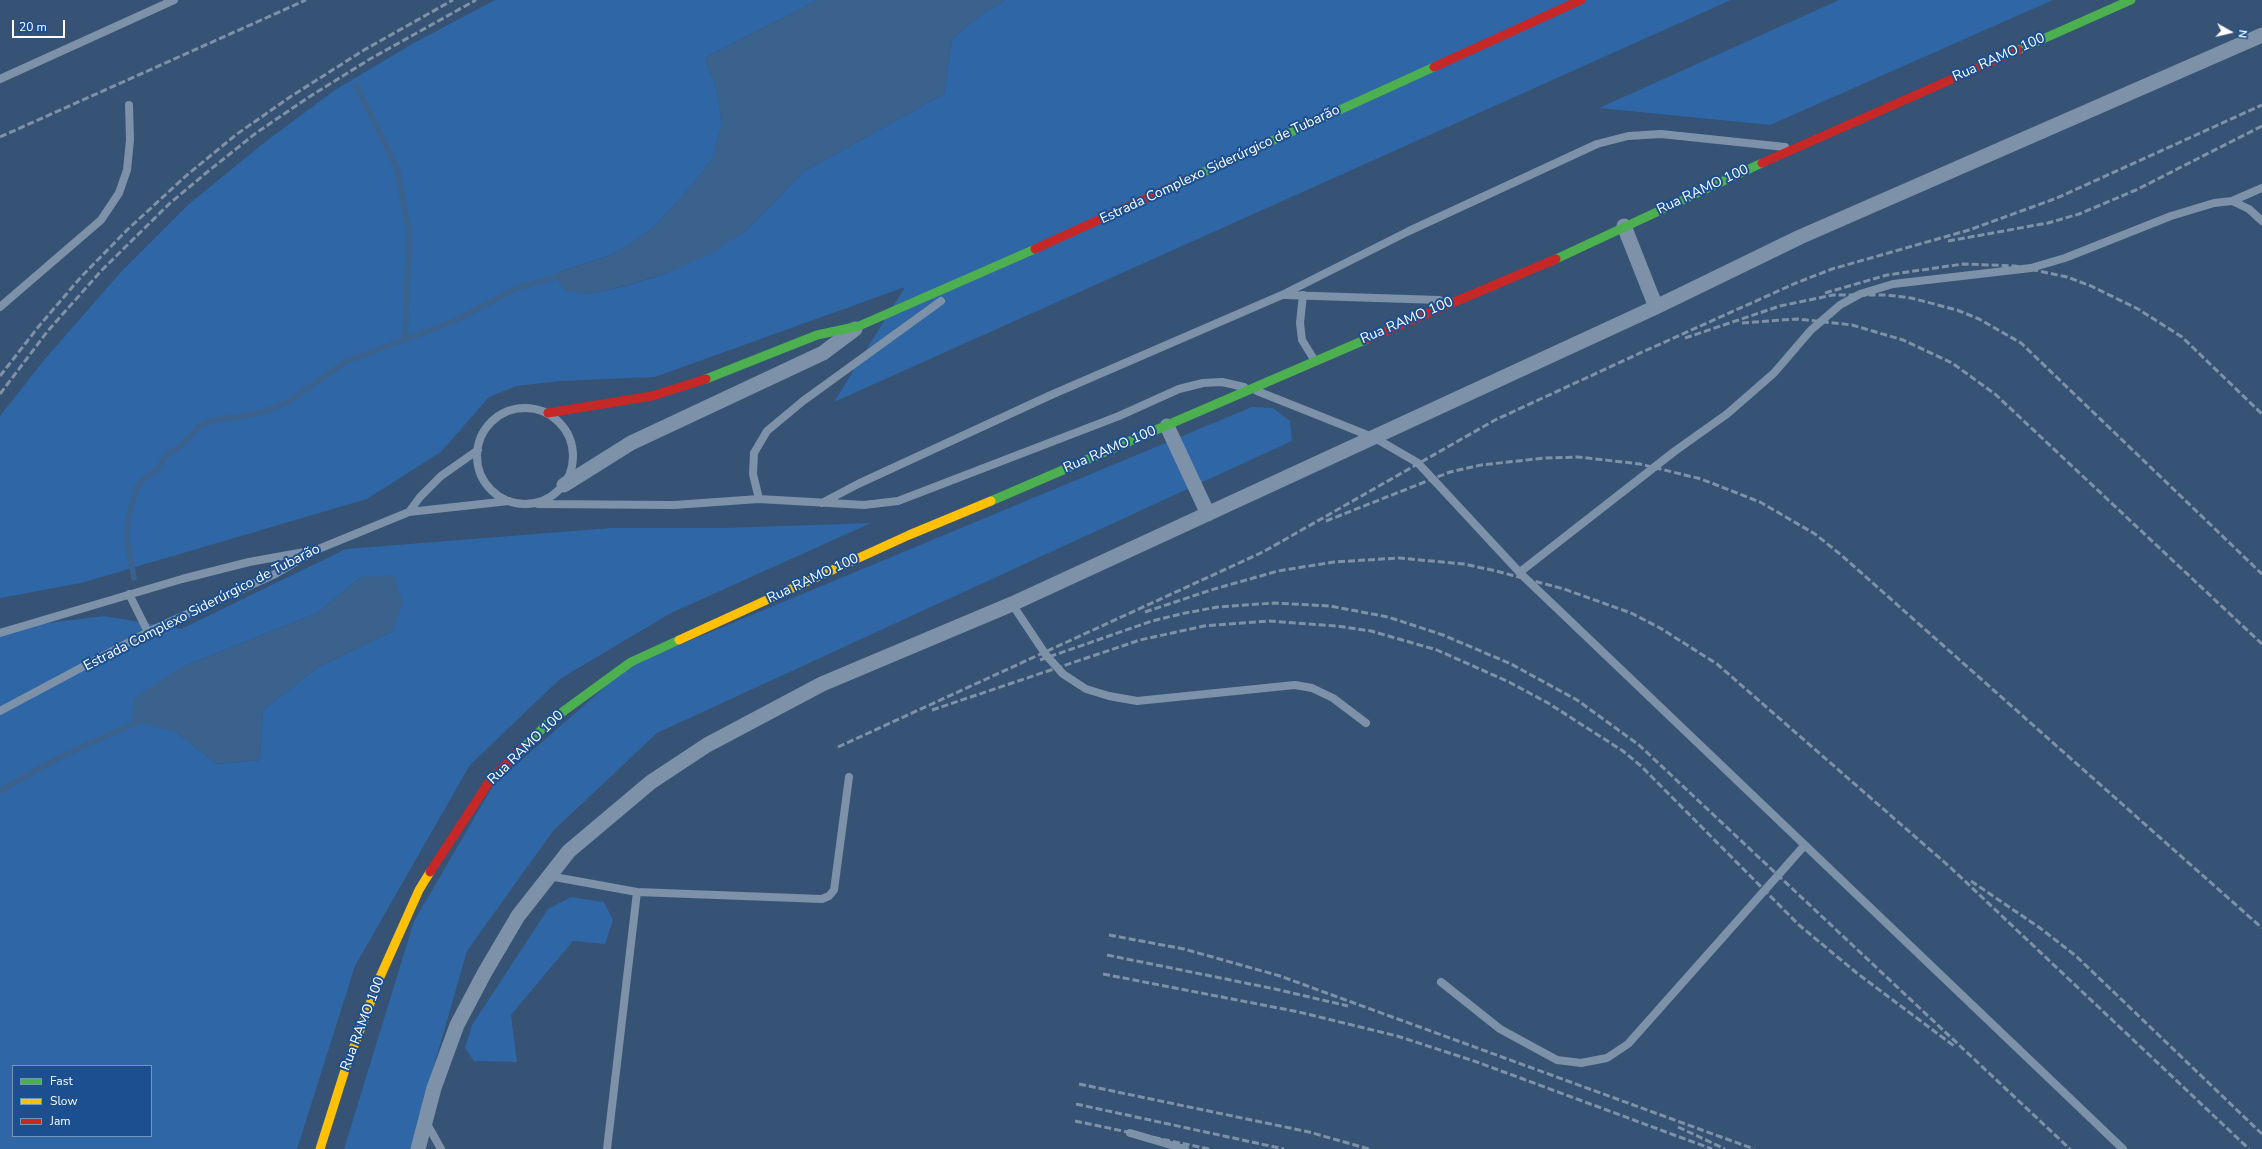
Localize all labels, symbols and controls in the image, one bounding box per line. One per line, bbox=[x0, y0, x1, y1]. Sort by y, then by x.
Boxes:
scale bar bbox=[14, 12, 67, 38]
north arrow bbox=[2210, 12, 2250, 52]
text: 20 m bbox=[19, 19, 47, 35]
text: N bbox=[2234, 29, 2250, 39]
street label: Rua RAMO 100 bbox=[1950, 30, 2048, 86]
street label: Estrada Complexo Siderúrgico de Tubarão bbox=[1097, 102, 1343, 228]
street label: Rua RAMO 100 bbox=[1655, 161, 1751, 219]
street label: Rua RAMO 100 bbox=[1358, 294, 1456, 348]
street label: Rua RAMO 100 bbox=[1061, 423, 1159, 477]
street label: Estrada Complexo Siderúrgico de Tubarão bbox=[81, 541, 323, 675]
street label: Rua RAMO 100 bbox=[765, 550, 861, 608]
street label: Rua RAMO 100 bbox=[485, 708, 567, 788]
street label: Rua RAMO 100 bbox=[337, 975, 389, 1073]
legend bbox=[12, 1065, 152, 1137]
text: Fast bbox=[50, 1073, 73, 1089]
text: Slow bbox=[50, 1093, 78, 1109]
text: Jam bbox=[50, 1113, 71, 1129]

